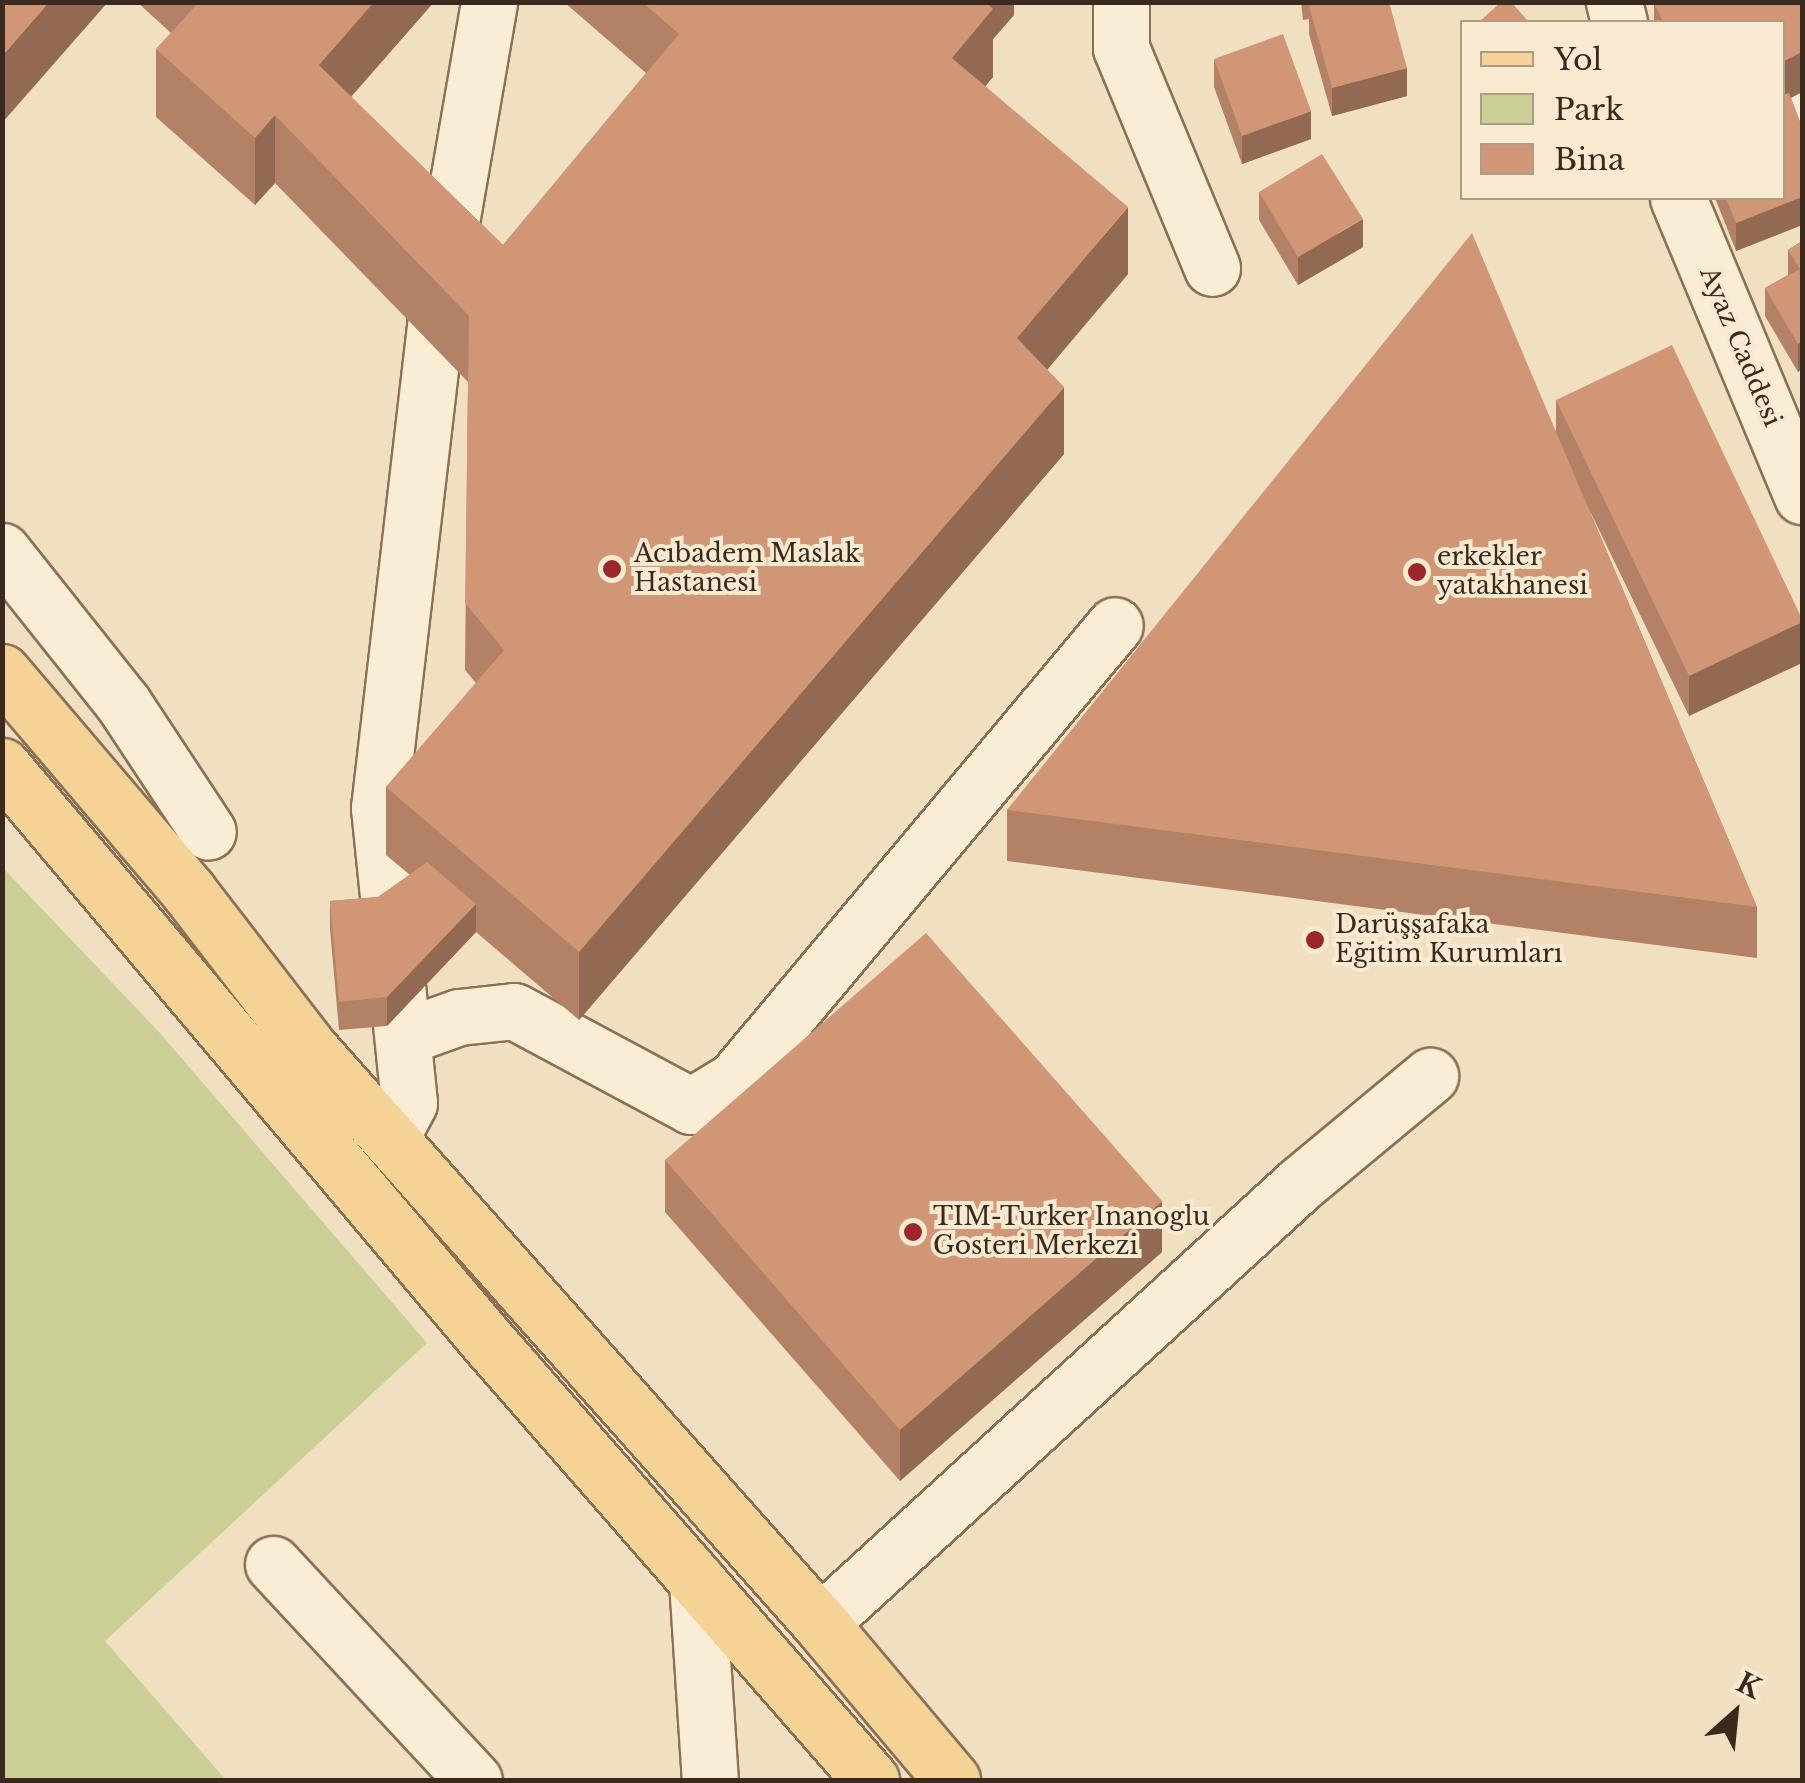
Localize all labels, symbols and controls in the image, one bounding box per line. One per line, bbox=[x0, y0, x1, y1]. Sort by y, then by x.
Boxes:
legend bbox=[1460, 20, 1785, 200]
text: Yol bbox=[1554, 41, 1602, 78]
text: Park bbox=[1554, 91, 1624, 128]
text: Bina bbox=[1554, 141, 1625, 178]
street label: Ayaz Caddesi bbox=[1693, 263, 1787, 431]
place label: Acıbadem Maslak Hastanesi bbox=[634, 540, 860, 599]
place label: erkekler yatakhanesi bbox=[1437, 543, 1588, 602]
marker: Acıbadem Maslak Hastanesi bbox=[599, 556, 625, 582]
marker: erkekler yatakhanesi bbox=[1406, 561, 1428, 583]
place label: Darüşşafaka Eğitim Kurumları bbox=[1335, 911, 1562, 970]
marker: Darüşşafaka Eğitim Kurumları bbox=[1304, 929, 1326, 951]
place label: TIM-Turker Inanoglu Gosteri Merkezi bbox=[933, 1203, 1210, 1262]
marker: TIM-Turker Inanoglu Gosteri Merkezi bbox=[902, 1221, 924, 1243]
north arrow bbox=[1685, 1663, 1785, 1763]
text: K bbox=[1731, 1665, 1767, 1707]

